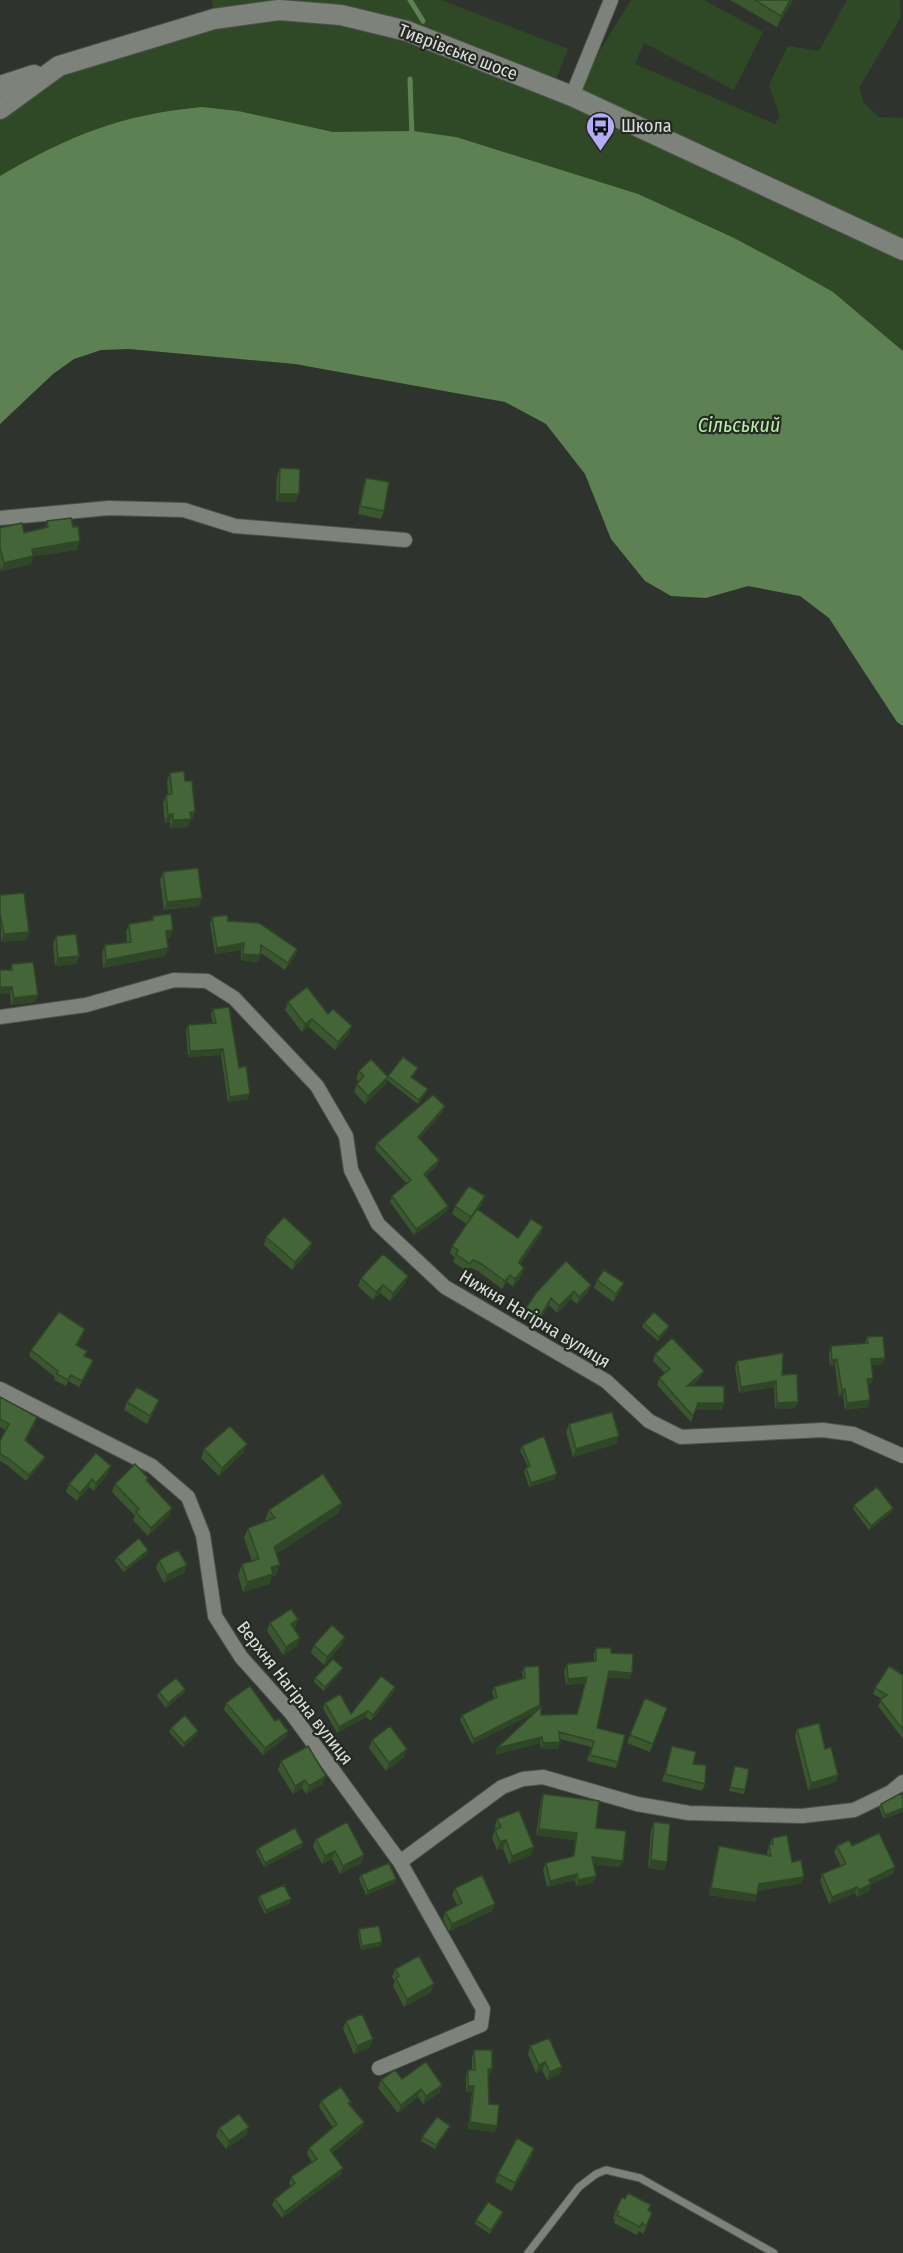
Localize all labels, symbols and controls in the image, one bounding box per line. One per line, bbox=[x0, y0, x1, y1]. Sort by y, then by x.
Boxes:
street label: Тиврівське шосе bbox=[395, 19, 521, 85]
bus stop icon: Школа bbox=[584, 110, 616, 152]
place label: Школа bbox=[621, 115, 672, 137]
water label: Сільський bbox=[698, 413, 780, 437]
street label: Нижня Нагірна вулиця bbox=[455, 1265, 615, 1373]
street label: Верхня Нагірна вулиця bbox=[232, 1617, 358, 1769]

